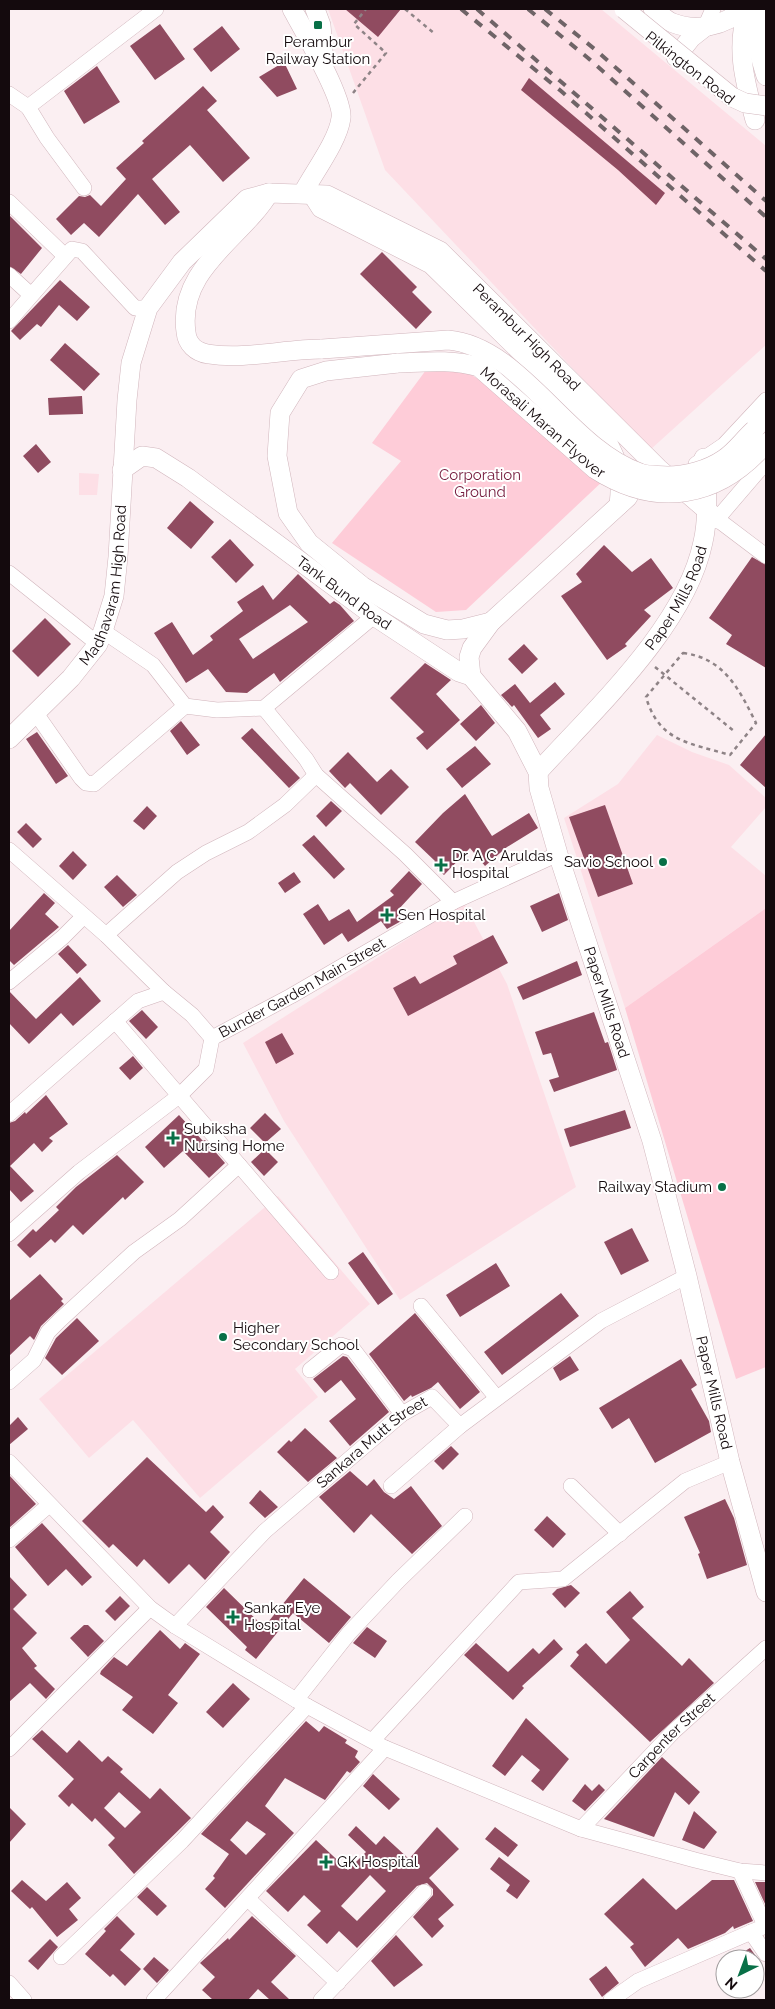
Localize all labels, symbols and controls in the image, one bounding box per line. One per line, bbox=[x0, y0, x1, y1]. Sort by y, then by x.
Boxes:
marker: Perambur Railway Station bbox=[312, 19, 324, 31]
street label: Pilkington Road bbox=[642, 28, 738, 108]
place label: Perambur Railway Station bbox=[266, 33, 370, 68]
street label: Perambur High Road bbox=[469, 280, 584, 394]
street label: Morasali Maran Flyover bbox=[476, 363, 609, 482]
park label: Corporation Ground bbox=[439, 466, 521, 501]
street label: Madhavaram High Road bbox=[76, 504, 130, 669]
street label: Paper Mills Road bbox=[641, 544, 711, 654]
street label: Tank Bund Road bbox=[293, 552, 395, 634]
place label: Dr. A C Aruldas Hospital bbox=[452, 847, 553, 882]
place label: Savio School bbox=[564, 853, 654, 871]
marker: Savio School bbox=[657, 856, 669, 868]
marker: Dr. A C Aruldas Hospital bbox=[434, 858, 448, 872]
place label: Sen Hospital bbox=[398, 906, 486, 924]
marker: Sen Hospital bbox=[380, 908, 394, 922]
street label: Bunder Garden Main Street bbox=[216, 934, 389, 1042]
street label: Paper Mills Road bbox=[580, 945, 633, 1060]
place label: Subiksha Nursing Home bbox=[184, 1120, 285, 1155]
marker: Subiksha Nursing Home bbox=[166, 1131, 180, 1145]
place label: Railway Stadium bbox=[598, 1178, 712, 1196]
marker: Railway Stadium bbox=[716, 1181, 728, 1193]
place label: Higher Secondary School bbox=[233, 1319, 360, 1354]
marker: Higher Secondary School bbox=[217, 1331, 229, 1343]
street label: Paper Mills Road bbox=[692, 1334, 736, 1451]
street label: Sankara Mutt Street bbox=[313, 1393, 430, 1492]
place label: Sankar Eye Hospital bbox=[244, 1599, 321, 1634]
marker: Sankar Eye Hospital bbox=[226, 1610, 240, 1624]
street label: Carpenter Street bbox=[625, 1689, 719, 1782]
place label: GK Hospital bbox=[337, 1853, 419, 1871]
marker: GK Hospital bbox=[319, 1855, 333, 1869]
north arrow bbox=[715, 1949, 765, 1999]
text: N bbox=[722, 1974, 741, 1993]

